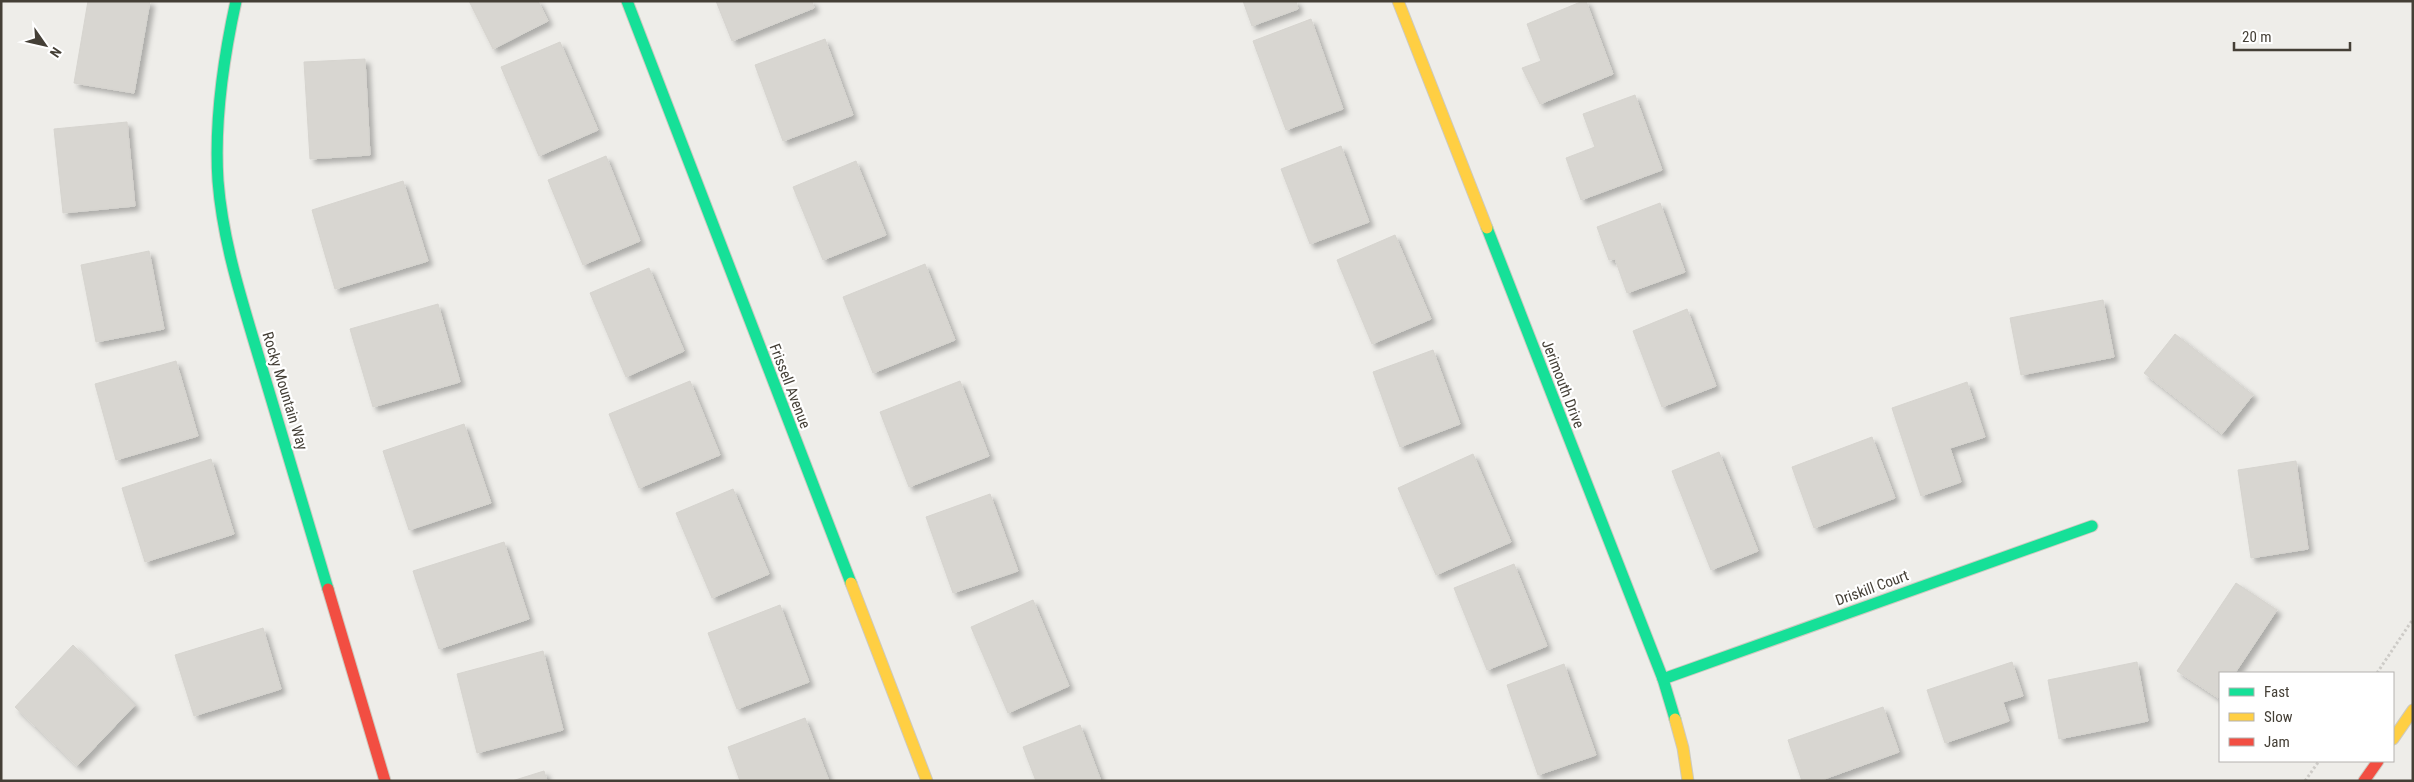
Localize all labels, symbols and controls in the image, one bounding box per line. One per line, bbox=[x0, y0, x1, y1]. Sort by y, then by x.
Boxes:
north arrow bbox=[20, 20, 70, 70]
scale bar bbox=[2234, 20, 2350, 52]
text: 20 m bbox=[2242, 28, 2272, 46]
text: N bbox=[47, 44, 65, 60]
street label: Rocky Mountain Way bbox=[258, 330, 312, 452]
street label: Jerimouth Drive bbox=[1538, 337, 1588, 431]
street label: Frissell Avenue bbox=[766, 341, 814, 431]
street label: Driskill Court bbox=[1833, 566, 1911, 610]
legend bbox=[2219, 672, 2394, 762]
text: Fast bbox=[2264, 683, 2289, 701]
text: Slow bbox=[2264, 708, 2293, 726]
text: Jam bbox=[2264, 733, 2290, 751]

